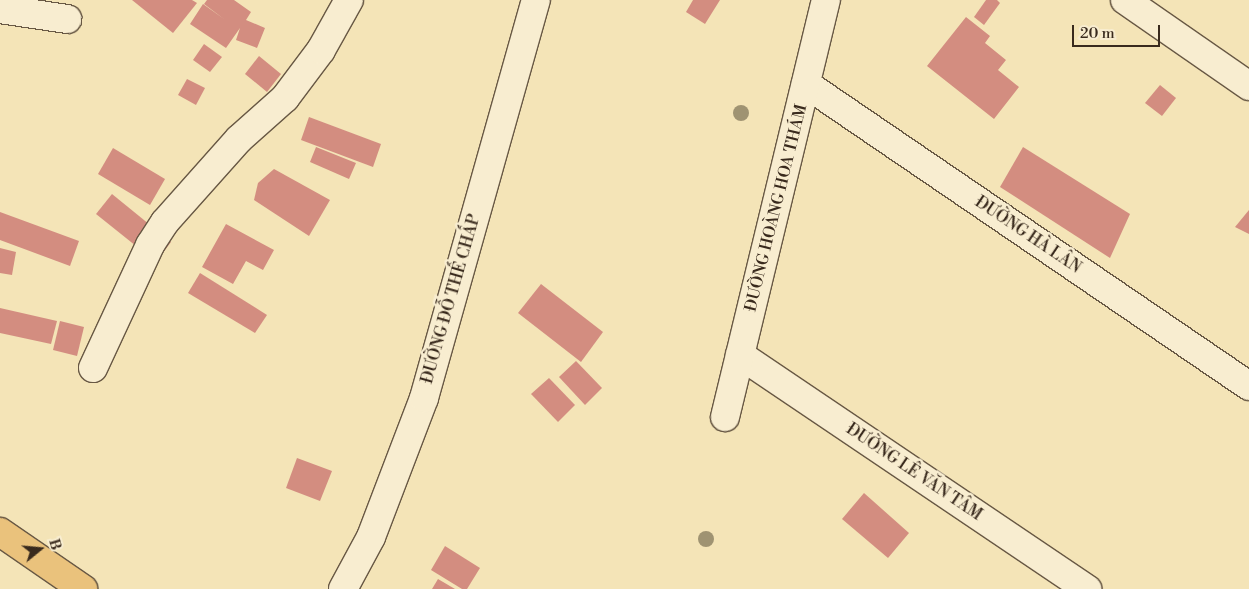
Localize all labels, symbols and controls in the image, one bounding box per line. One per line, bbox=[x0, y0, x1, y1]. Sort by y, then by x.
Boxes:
scale bar bbox=[1074, 15, 1162, 47]
text: 20 m bbox=[1080, 24, 1115, 43]
street label: ĐƯỜNG HOÀNG HOA THÁM bbox=[741, 102, 811, 314]
street label: ĐƯỜNG HÀ LÂN bbox=[971, 192, 1085, 278]
street label: ĐƯỜNG ĐỖ THẾ CHẤP bbox=[418, 212, 484, 386]
street label: ĐƯỜNG LÊ VĂN TÂM bbox=[843, 419, 985, 525]
north arrow bbox=[15, 524, 65, 574]
text: B bbox=[44, 537, 64, 552]

